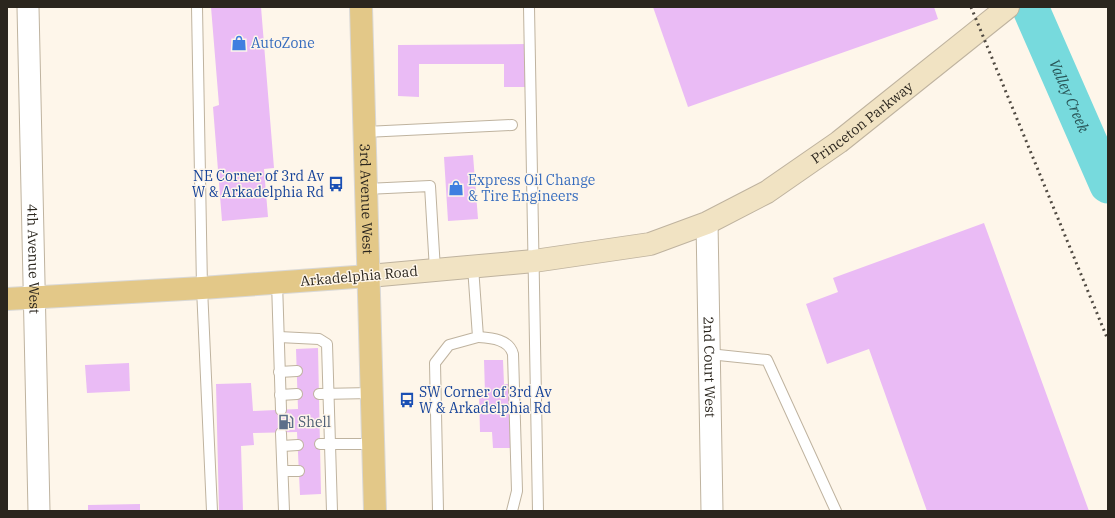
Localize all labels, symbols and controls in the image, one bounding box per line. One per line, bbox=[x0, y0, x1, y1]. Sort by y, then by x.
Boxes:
shop icon: AutoZone bbox=[230, 34, 248, 52]
place label: AutoZone bbox=[251, 34, 315, 52]
water label: Valley Creek bbox=[1045, 56, 1094, 135]
street label: Princeton Parkway bbox=[808, 77, 917, 168]
street label: 3rd Avenue West bbox=[356, 143, 377, 255]
place label: NE Corner of 3rd Av W & Arkadelphia Rd bbox=[192, 167, 325, 201]
place label: Express Oil Change & Tire Engineers bbox=[468, 171, 595, 205]
bus stop icon: NE Corner of 3rd Av W & Arkadelphia Rd bbox=[327, 175, 345, 193]
shop icon: Express Oil Change & Tire Engineers bbox=[447, 179, 465, 197]
street label: 4th Avenue West bbox=[23, 204, 44, 314]
street label: Arkadelphia Road bbox=[300, 262, 419, 290]
street label: 2nd Court West bbox=[700, 316, 719, 418]
place label: SW Corner of 3rd Av W & Arkadelphia Rd bbox=[419, 383, 552, 417]
bus stop icon: SW Corner of 3rd Av W & Arkadelphia Rd bbox=[398, 391, 416, 409]
fuel station icon: Shell bbox=[277, 413, 295, 431]
place label: Shell bbox=[298, 413, 331, 431]

